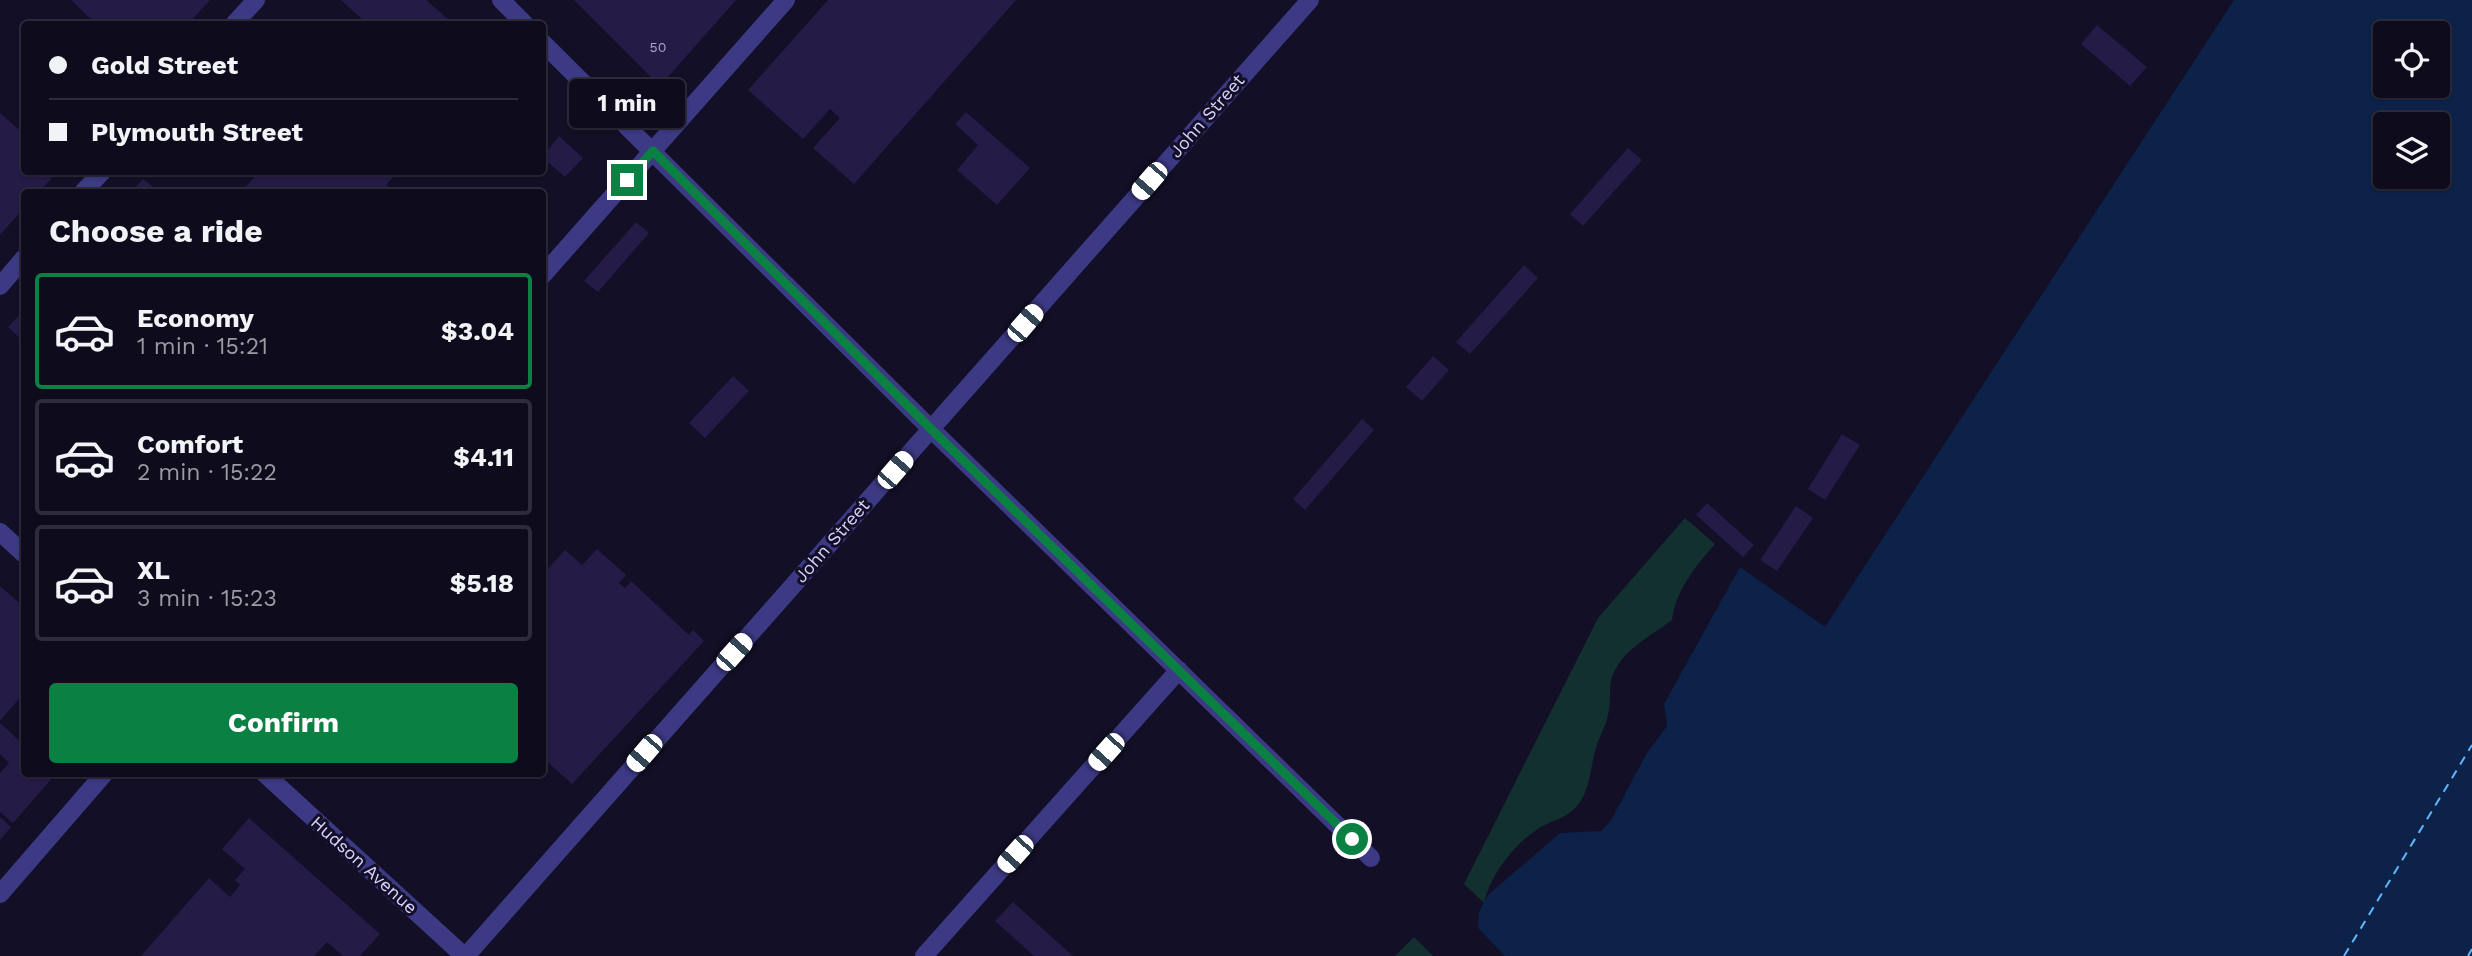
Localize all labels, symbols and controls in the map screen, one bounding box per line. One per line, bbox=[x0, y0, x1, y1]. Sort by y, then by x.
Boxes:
map controls bbox=[2373, 21, 2450, 189]
button: locate bbox=[2373, 21, 2450, 98]
house number: 50 bbox=[650, 39, 666, 55]
text: Gold Street bbox=[91, 50, 238, 80]
street label: John Street bbox=[1165, 69, 1249, 162]
callout: 1 min bbox=[569, 78, 685, 128]
text: 1 min bbox=[597, 90, 657, 117]
button: layers bbox=[2373, 112, 2450, 189]
text: Plymouth Street bbox=[91, 117, 303, 147]
car bbox=[1128, 158, 1171, 204]
route end bbox=[611, 164, 643, 196]
text: Choose a ride bbox=[49, 212, 263, 250]
icon: car bbox=[53, 300, 116, 363]
car bbox=[1004, 300, 1047, 346]
text: Economy bbox=[137, 303, 254, 333]
text: $3.04 bbox=[441, 316, 514, 346]
text: 1 min · 15:21 bbox=[137, 333, 268, 360]
icon: car bbox=[53, 426, 116, 489]
text: Comfort bbox=[137, 429, 243, 459]
text: $4.11 bbox=[453, 442, 514, 472]
car bbox=[874, 447, 917, 493]
text: 2 min · 15:22 bbox=[137, 459, 277, 486]
street label: John Street bbox=[790, 494, 874, 587]
icon: car bbox=[53, 552, 116, 615]
text: XL bbox=[137, 555, 170, 585]
text: $5.18 bbox=[450, 568, 514, 598]
text: 3 min · 15:23 bbox=[137, 585, 277, 612]
car bbox=[713, 629, 756, 675]
button: Confirm bbox=[49, 683, 518, 763]
car bbox=[1085, 729, 1128, 775]
car bbox=[623, 730, 666, 776]
street label: Hudson Avenue bbox=[307, 811, 422, 918]
route start bbox=[1336, 823, 1368, 855]
car bbox=[994, 831, 1037, 877]

